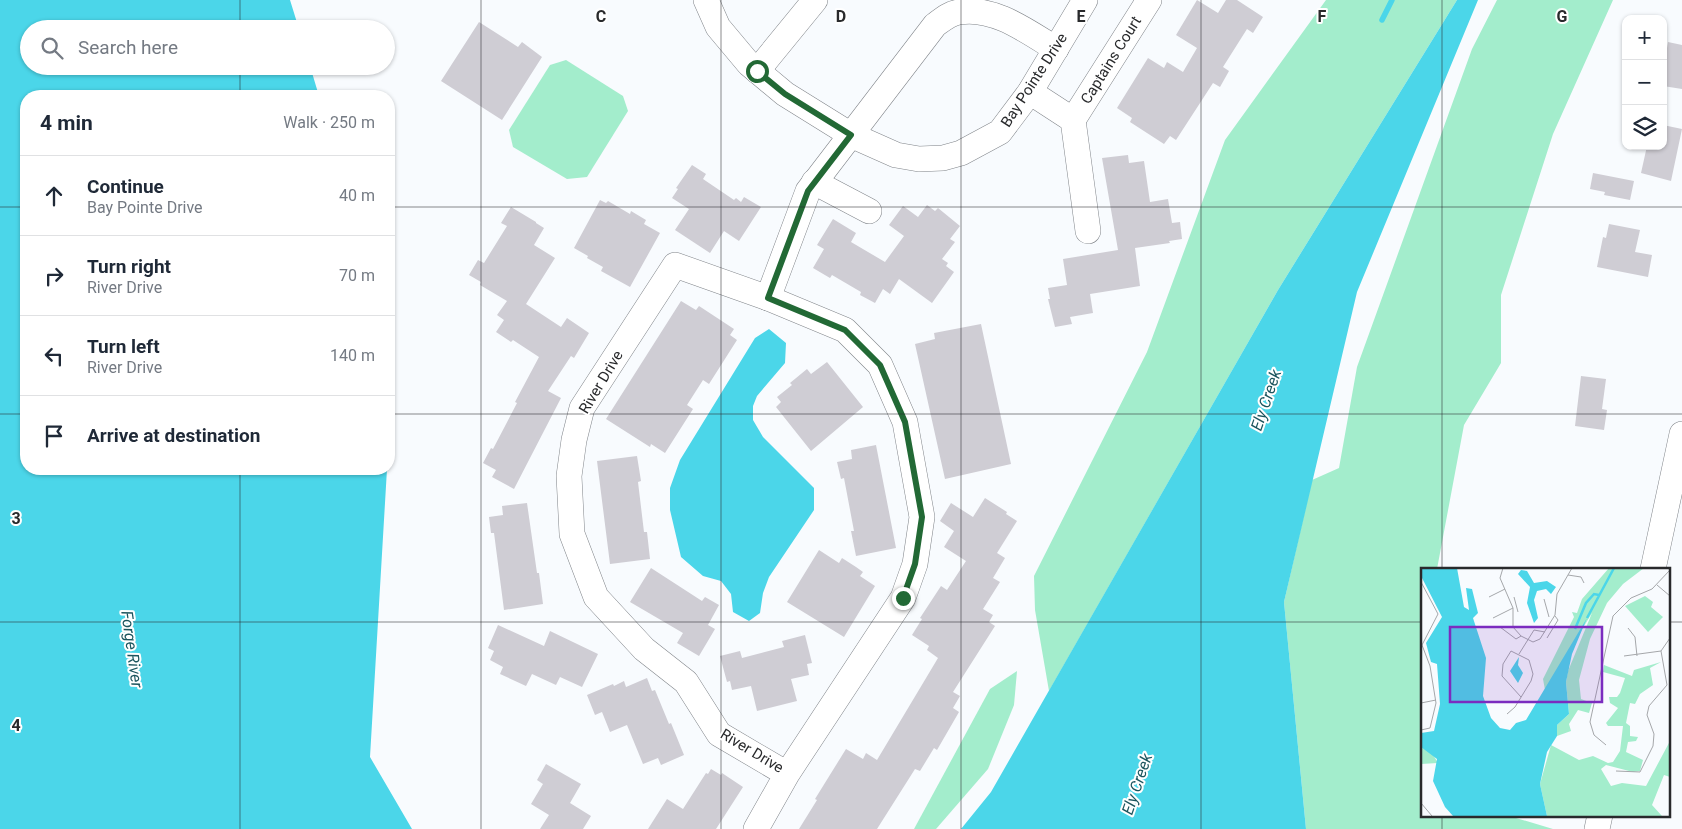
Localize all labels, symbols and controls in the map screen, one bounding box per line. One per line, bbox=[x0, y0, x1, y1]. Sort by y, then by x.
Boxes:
text: C bbox=[596, 7, 606, 26]
text: D bbox=[836, 7, 846, 26]
text: E bbox=[1077, 7, 1086, 26]
text: F bbox=[1318, 7, 1327, 26]
text: G bbox=[1557, 7, 1568, 26]
street label: Captains Court bbox=[1077, 13, 1145, 107]
map controls bbox=[1622, 15, 1667, 150]
button: + bbox=[1622, 15, 1667, 60]
search box bbox=[20, 20, 395, 75]
street label: Bay Pointe Drive bbox=[997, 30, 1071, 130]
icon: search bbox=[38, 34, 66, 62]
text: Search here bbox=[78, 36, 178, 59]
route start bbox=[746, 60, 769, 83]
button: − bbox=[1622, 60, 1667, 105]
button: layers bbox=[1622, 105, 1667, 150]
text: 4 min bbox=[40, 111, 93, 135]
text: Walk · 250 m bbox=[283, 113, 375, 132]
text: Continue bbox=[87, 175, 164, 198]
icon: ahead bbox=[40, 182, 68, 210]
text: 40 m bbox=[339, 186, 375, 205]
text: Bay Pointe Drive bbox=[87, 198, 203, 217]
text: Turn right bbox=[87, 255, 171, 278]
icon: right bbox=[40, 262, 68, 290]
text: 70 m bbox=[339, 266, 375, 285]
text: River Drive bbox=[87, 278, 162, 297]
text: Turn left bbox=[87, 335, 160, 358]
icon: left bbox=[40, 342, 68, 370]
text: 140 m bbox=[330, 346, 375, 365]
street label: River Drive bbox=[575, 347, 627, 417]
text: River Drive bbox=[87, 358, 162, 377]
water label: Ely Creek bbox=[1247, 366, 1286, 433]
icon: arrive bbox=[40, 422, 68, 450]
text: Arrive at destination bbox=[87, 424, 260, 447]
text: 3 bbox=[11, 509, 21, 528]
inset map bbox=[1421, 568, 1670, 816]
route end bbox=[892, 587, 915, 610]
water label: Forge River bbox=[117, 609, 147, 689]
text: 4 bbox=[11, 716, 21, 735]
street label: River Drive bbox=[717, 725, 787, 777]
water label: Ely Creek bbox=[1118, 750, 1157, 817]

